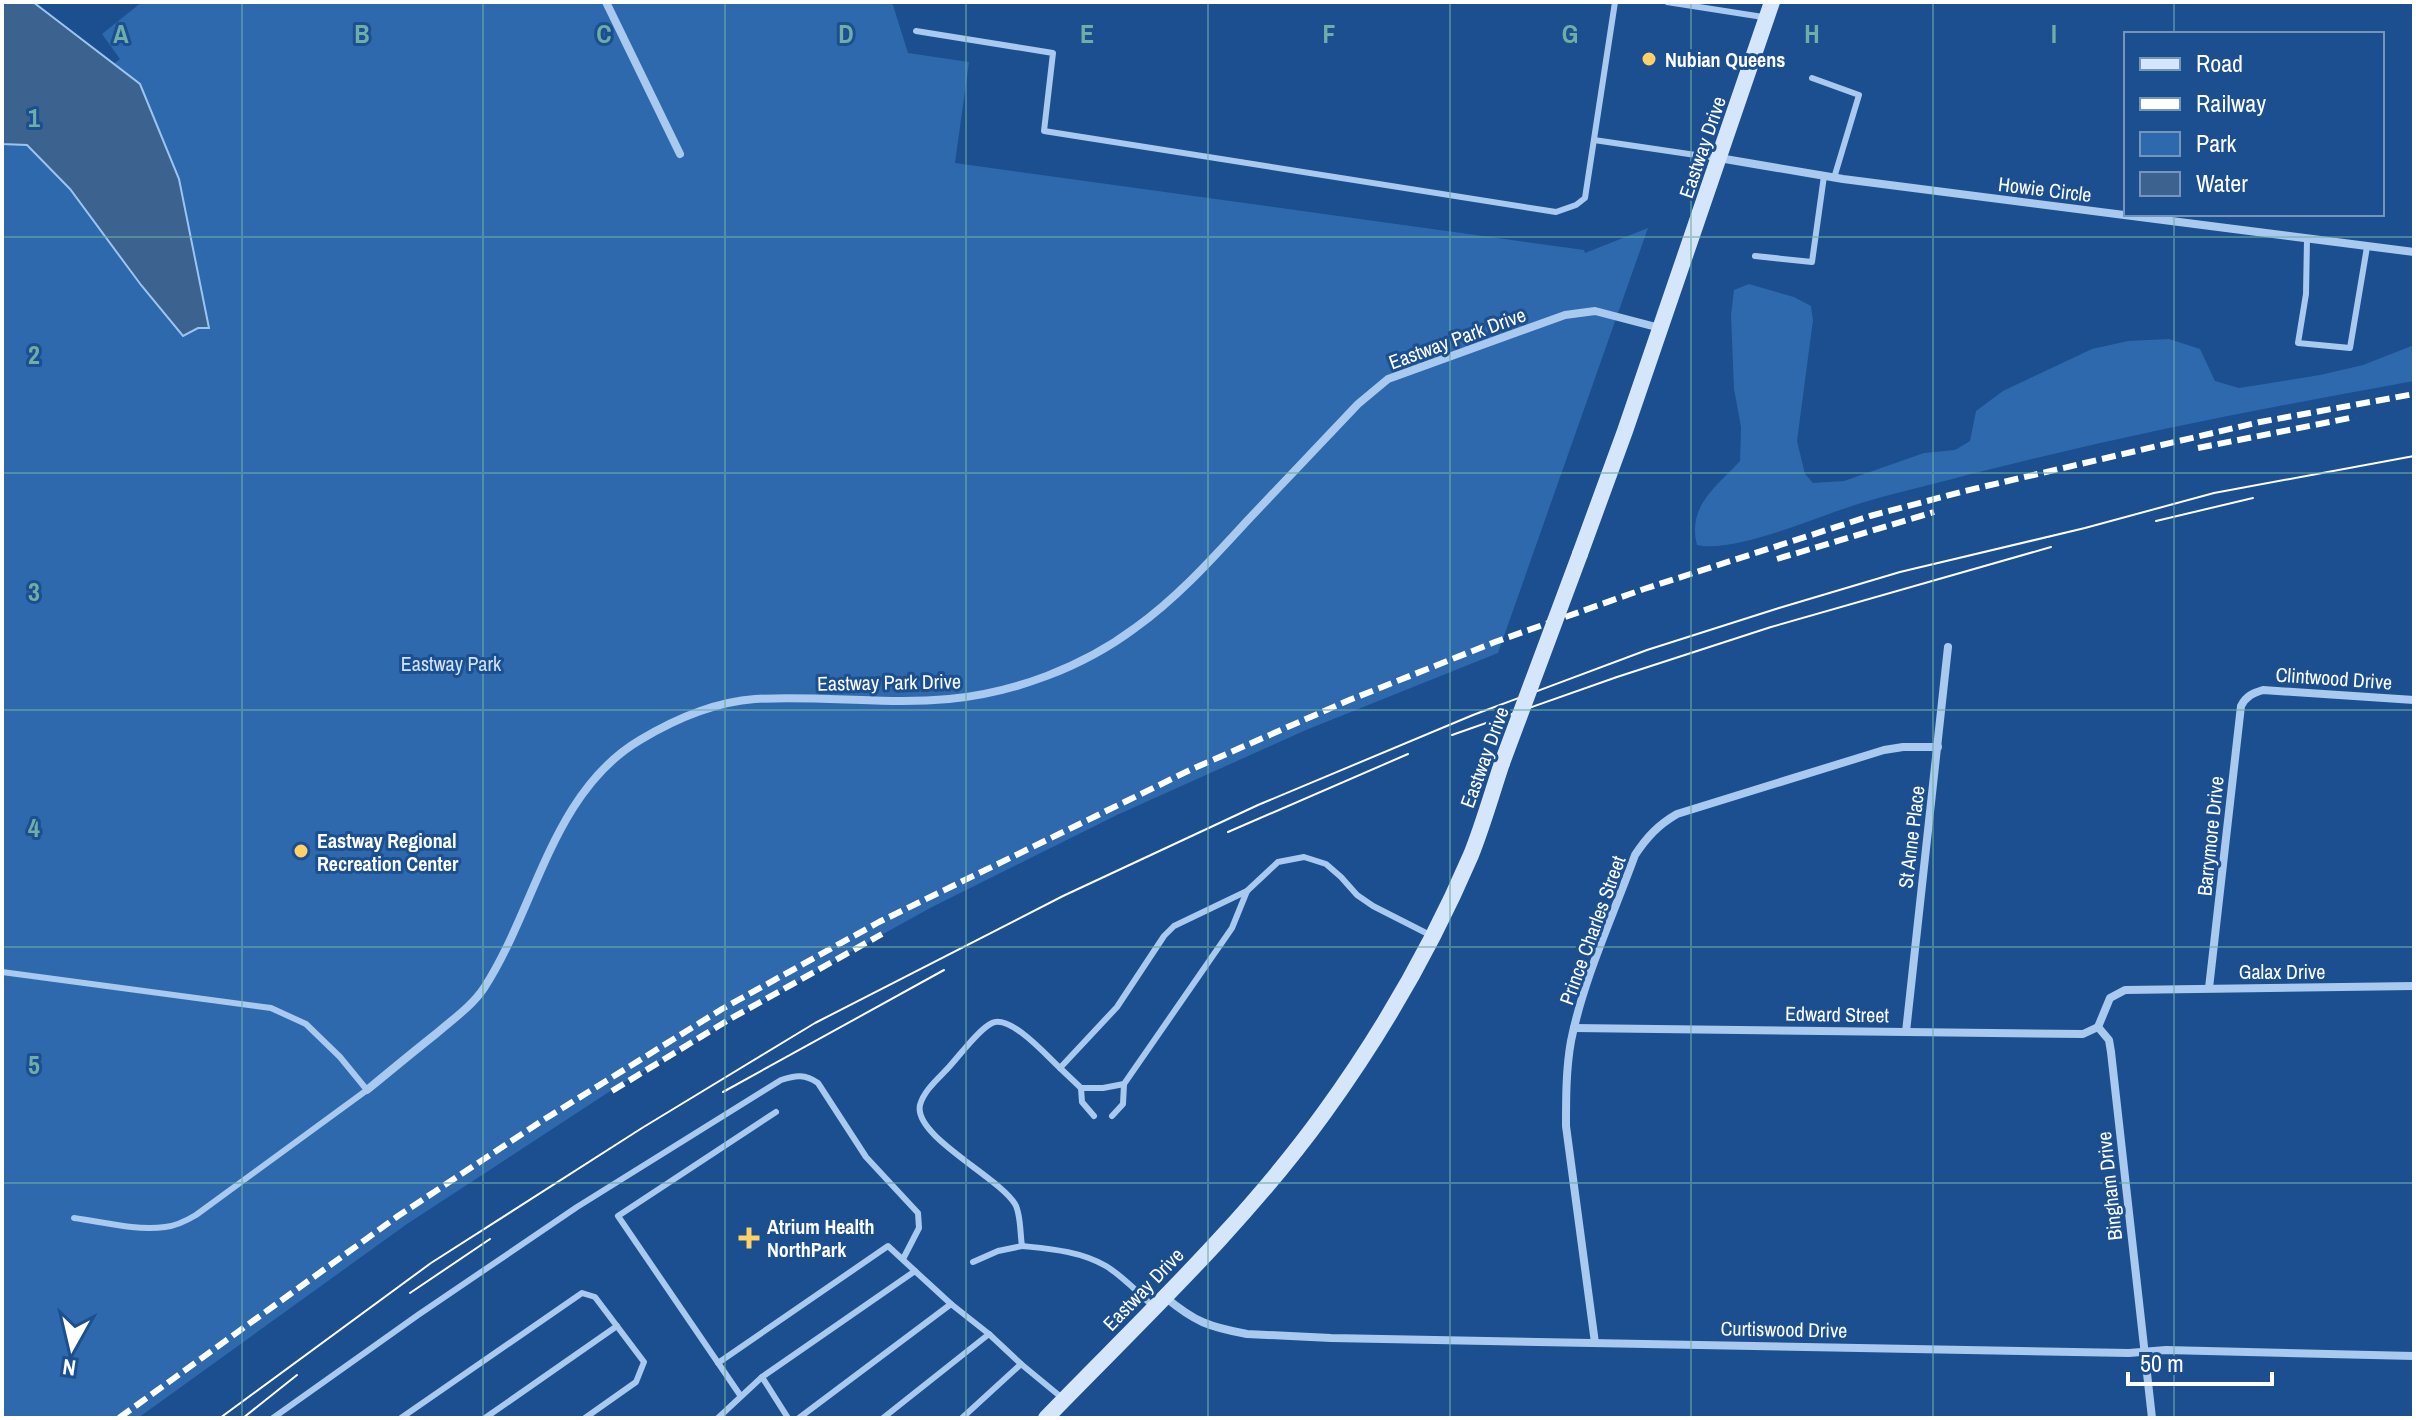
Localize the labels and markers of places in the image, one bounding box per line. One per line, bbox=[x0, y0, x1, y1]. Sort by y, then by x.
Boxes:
place label: Nubian Queens bbox=[1665, 46, 1785, 73]
marker: Nubian Queens bbox=[1640, 50, 1658, 68]
place label: Eastway Regional Recreation Center bbox=[317, 827, 459, 877]
marker: Eastway Regional Recreation Center bbox=[292, 842, 310, 860]
place label: Atrium Health NorthPark bbox=[767, 1213, 875, 1263]
marker: Atrium Health NorthPark bbox=[738, 1227, 760, 1249]

